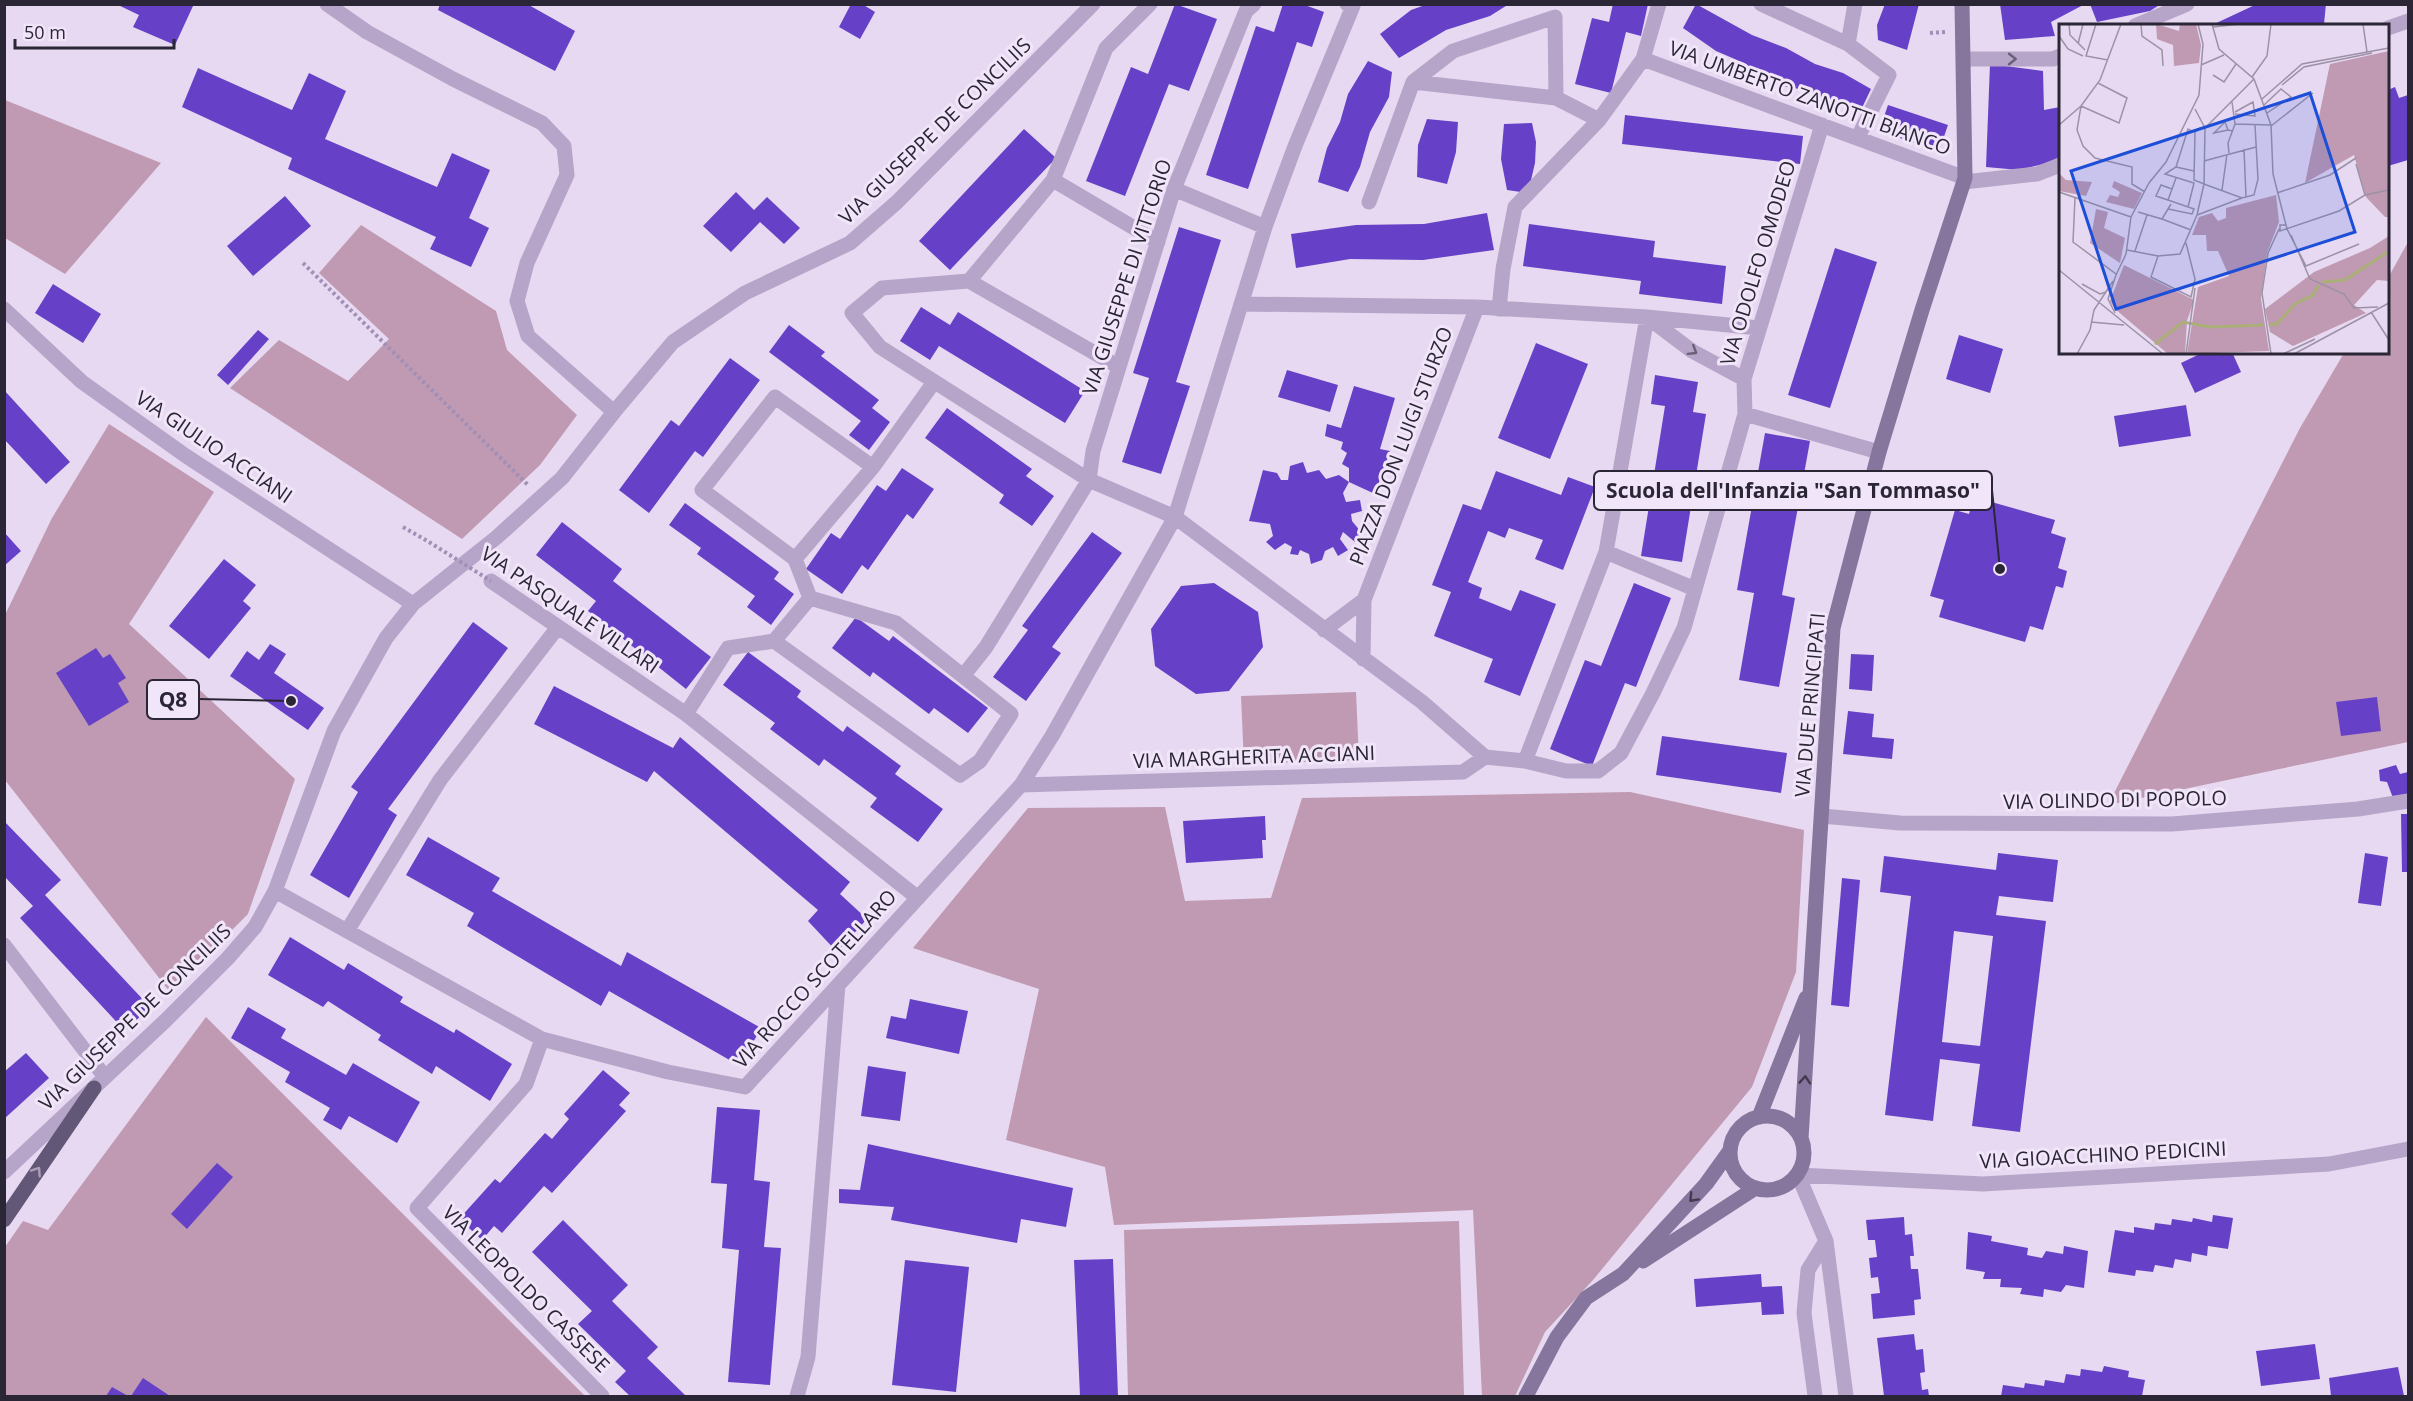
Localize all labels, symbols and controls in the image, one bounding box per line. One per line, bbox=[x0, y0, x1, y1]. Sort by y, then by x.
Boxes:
scale bar bbox=[15, 12, 174, 50]
text: 50 m bbox=[24, 20, 66, 44]
inset map bbox=[2059, 24, 2389, 354]
street label: VIA GIUSEPPE DE CONCILIIS bbox=[833, 32, 1037, 230]
street label: VIA UMBERTO ZANOTTI BIANCO bbox=[1666, 34, 1955, 161]
one-way arrow bbox=[2008, 53, 2017, 65]
street label: VIA GIUSEPPE DI VITTORIO bbox=[1076, 156, 1177, 398]
street label: VIA ODOLFO OMODEO bbox=[1714, 157, 1802, 369]
street label: PIAZZA DON LUIGI STURZO bbox=[1343, 323, 1458, 569]
one-way arrow bbox=[1687, 343, 1698, 354]
street label: VIA GIULIO ACCIANI bbox=[131, 384, 298, 509]
callout: Scuola dell'Infanzia "San Tommaso" bbox=[1594, 471, 1992, 510]
text: Scuola dell'Infanzia "San Tommaso" bbox=[1606, 476, 1980, 504]
street label: VIA PASQUALE VILLARI bbox=[476, 540, 665, 679]
street label: VIA DUE PRINCIPATI bbox=[1788, 612, 1831, 798]
callout: Q8 bbox=[147, 680, 199, 719]
text: Q8 bbox=[159, 685, 187, 713]
street label: VIA MARGHERITA ACCIANI bbox=[1132, 739, 1376, 774]
street label: VIA OLINDO DI POPOLO bbox=[2003, 784, 2227, 815]
street label: VIA ROCCO SCOTELLARO bbox=[727, 883, 902, 1074]
street label: VIA GIUSEPPE DE CONCILIIS bbox=[33, 918, 237, 1116]
one-way arrow bbox=[1799, 1075, 1812, 1084]
street label: VIA GIOACCHINO PEDICINI bbox=[1979, 1135, 2227, 1174]
one-way arrow bbox=[30, 1167, 41, 1178]
one-way arrow bbox=[1689, 1191, 1700, 1202]
street label: VIA LEOPOLDO CASSESE bbox=[437, 1199, 616, 1378]

